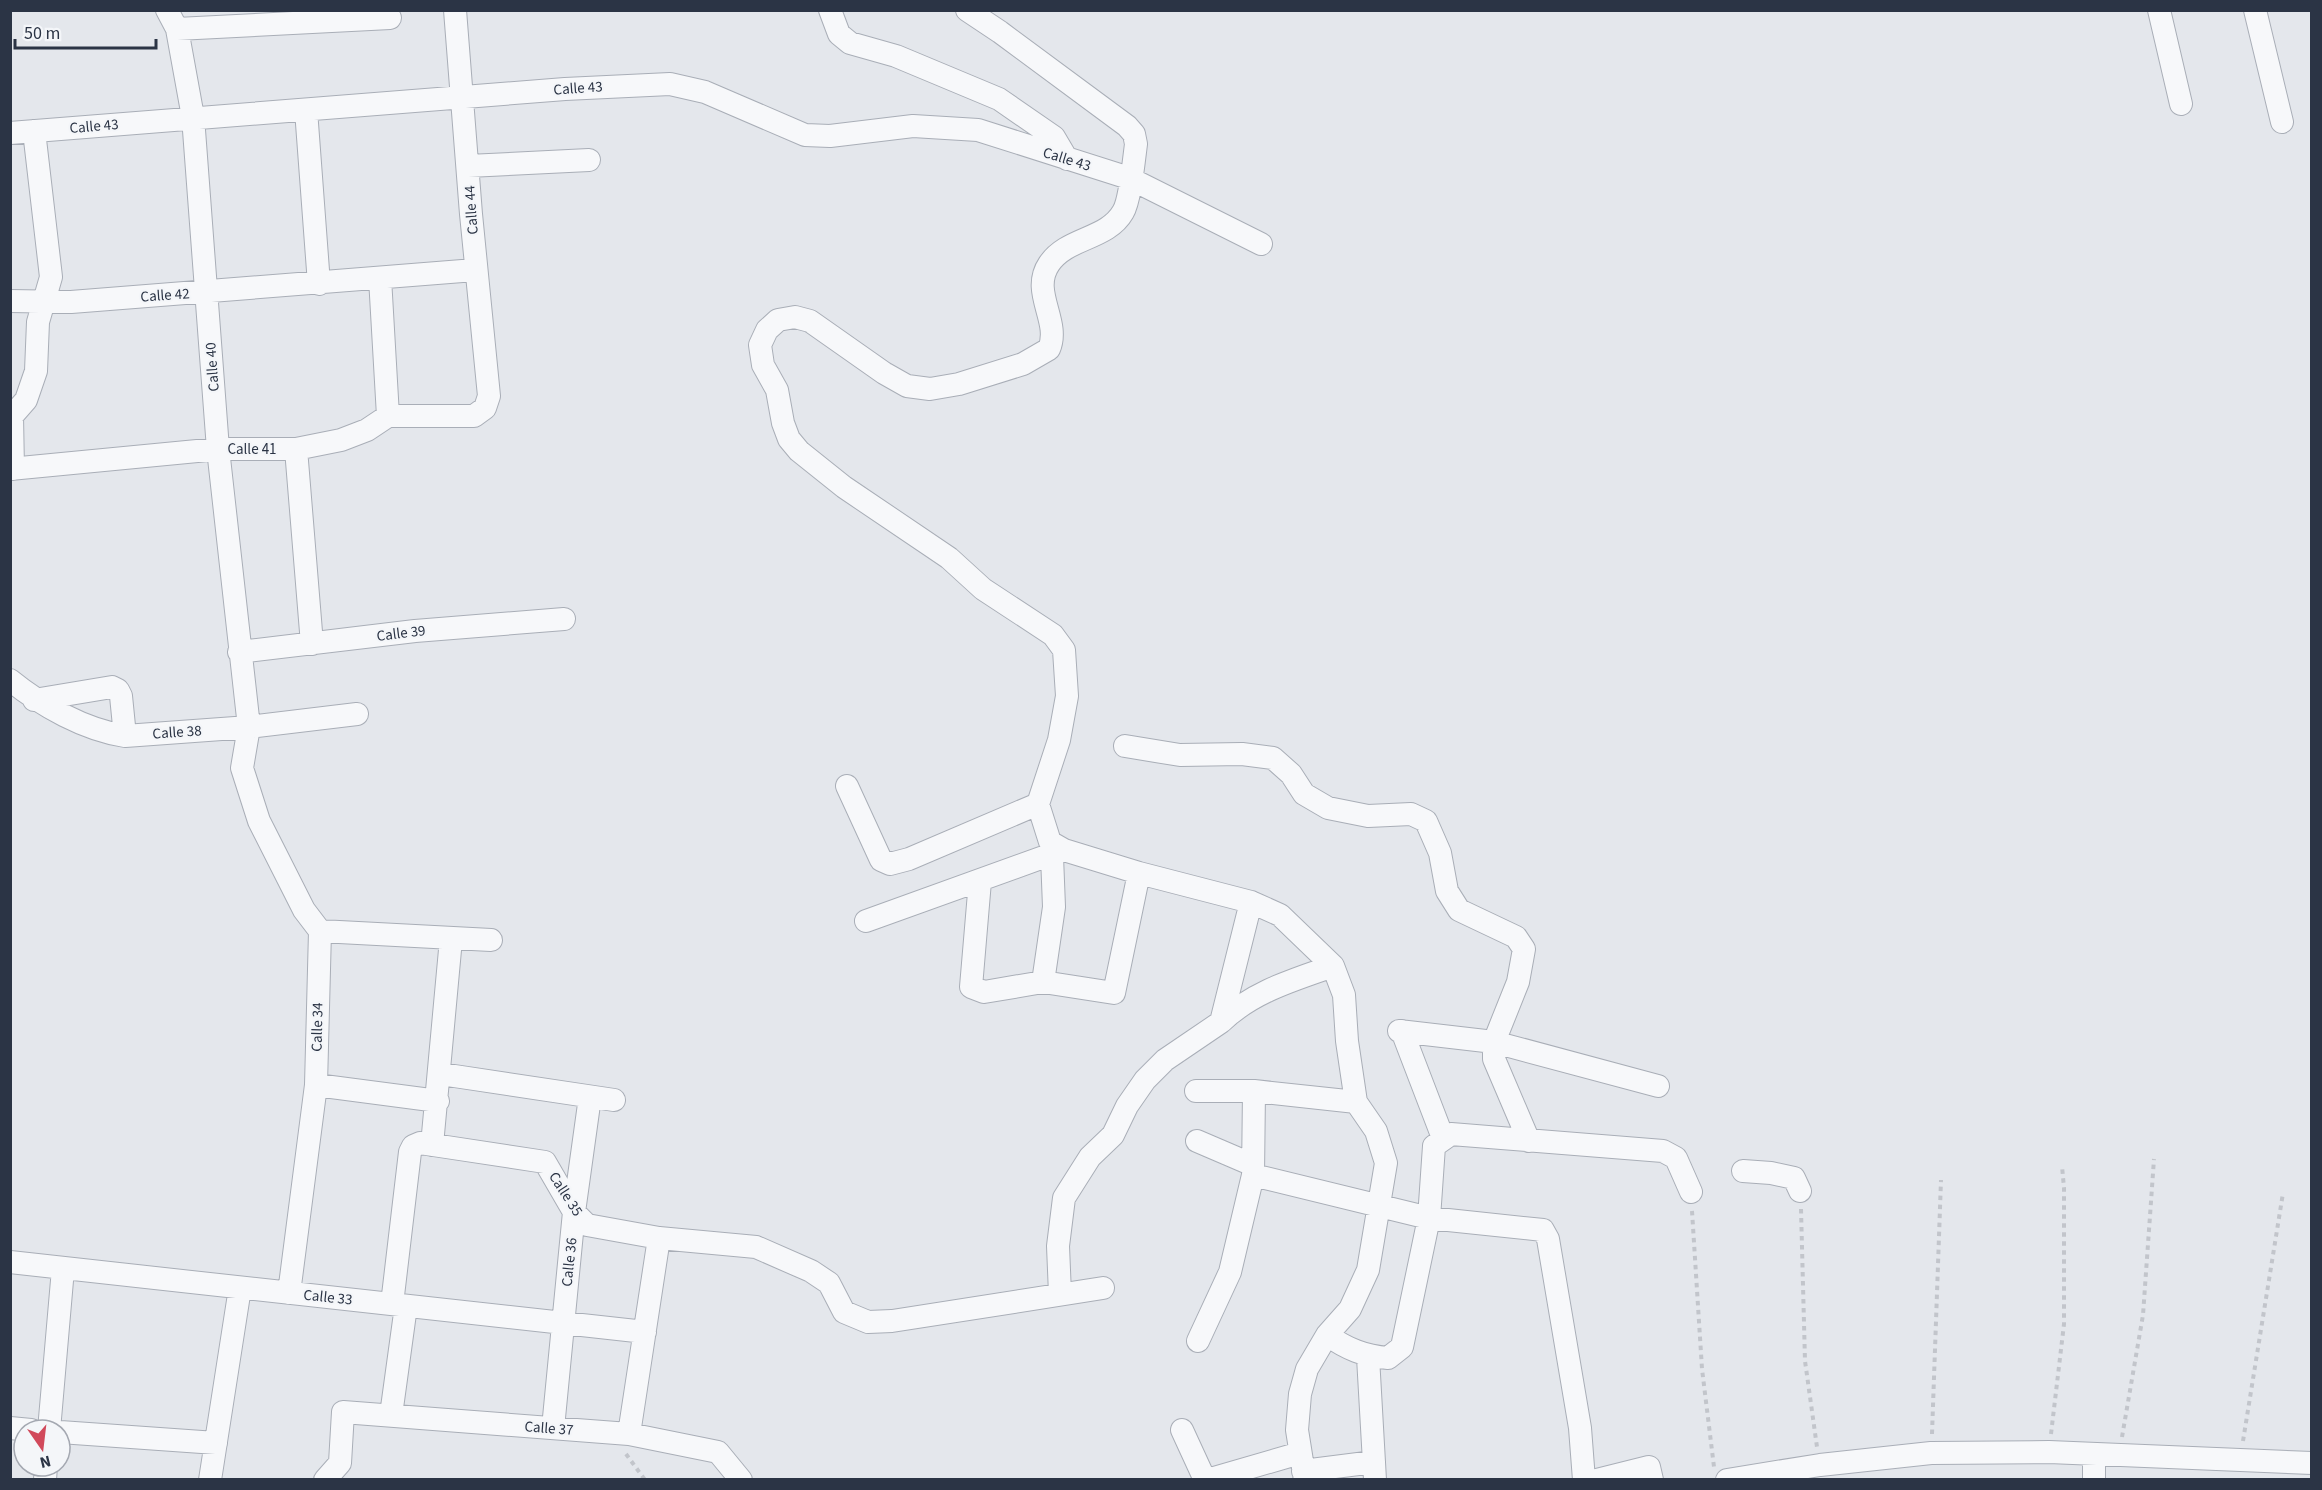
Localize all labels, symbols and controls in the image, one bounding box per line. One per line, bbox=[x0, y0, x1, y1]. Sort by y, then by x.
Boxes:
scale bar bbox=[15, 12, 156, 50]
text: 50 m bbox=[24, 21, 60, 46]
street label: Calle 43 bbox=[553, 76, 603, 101]
street label: Calle 43 bbox=[69, 114, 119, 139]
street label: Calle 43 bbox=[1040, 142, 1093, 177]
street label: Calle 44 bbox=[459, 184, 484, 235]
street label: Calle 42 bbox=[140, 283, 190, 308]
street label: Calle 40 bbox=[200, 342, 225, 392]
street label: Calle 41 bbox=[227, 439, 277, 460]
street label: Calle 39 bbox=[375, 620, 427, 647]
street label: Calle 38 bbox=[152, 720, 202, 745]
street label: Calle 34 bbox=[307, 1002, 328, 1052]
street label: Calle 35 bbox=[543, 1168, 588, 1221]
street label: Calle 36 bbox=[556, 1237, 583, 1288]
street label: Calle 33 bbox=[302, 1284, 353, 1311]
street label: Calle 37 bbox=[524, 1416, 574, 1441]
north arrow bbox=[12, 1418, 72, 1478]
text: N bbox=[38, 1450, 53, 1474]

